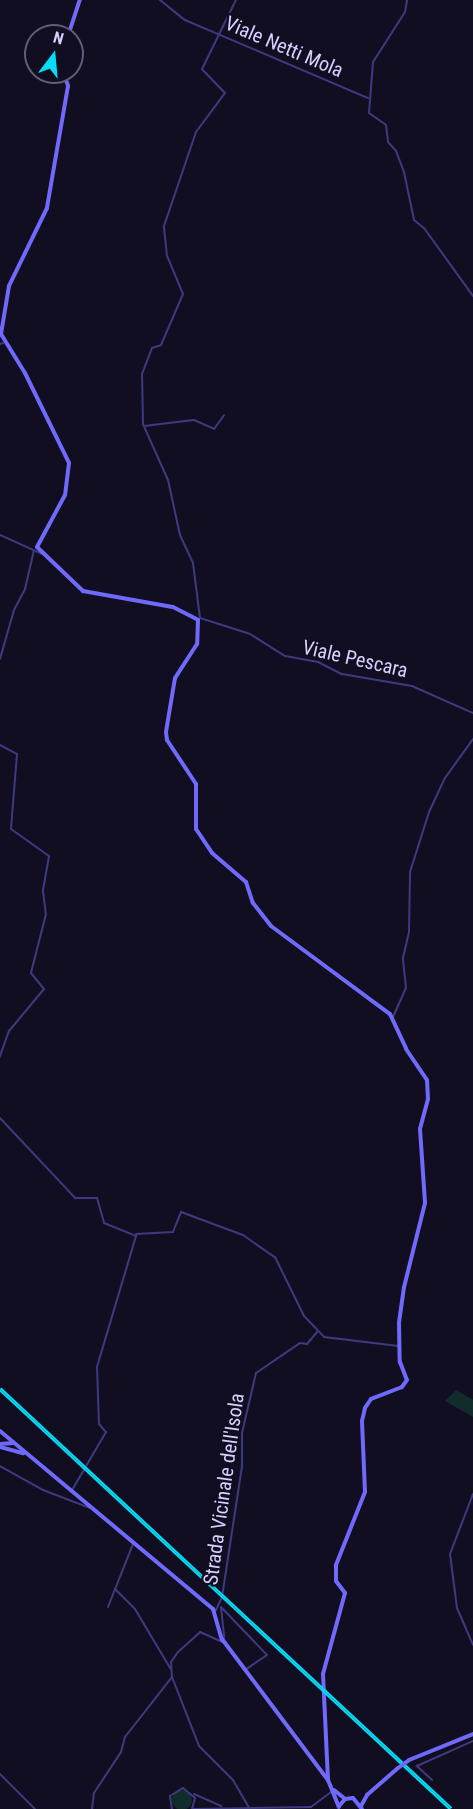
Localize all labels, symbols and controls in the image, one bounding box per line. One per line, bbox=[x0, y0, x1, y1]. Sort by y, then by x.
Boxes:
street label: Viale Netti Mola bbox=[221, 11, 347, 83]
north arrow bbox=[24, 24, 84, 84]
text: N bbox=[51, 28, 66, 49]
street label: Viale Pescara bbox=[300, 635, 410, 683]
street label: Strada Vicinale dell'Isola bbox=[199, 1392, 249, 1586]

